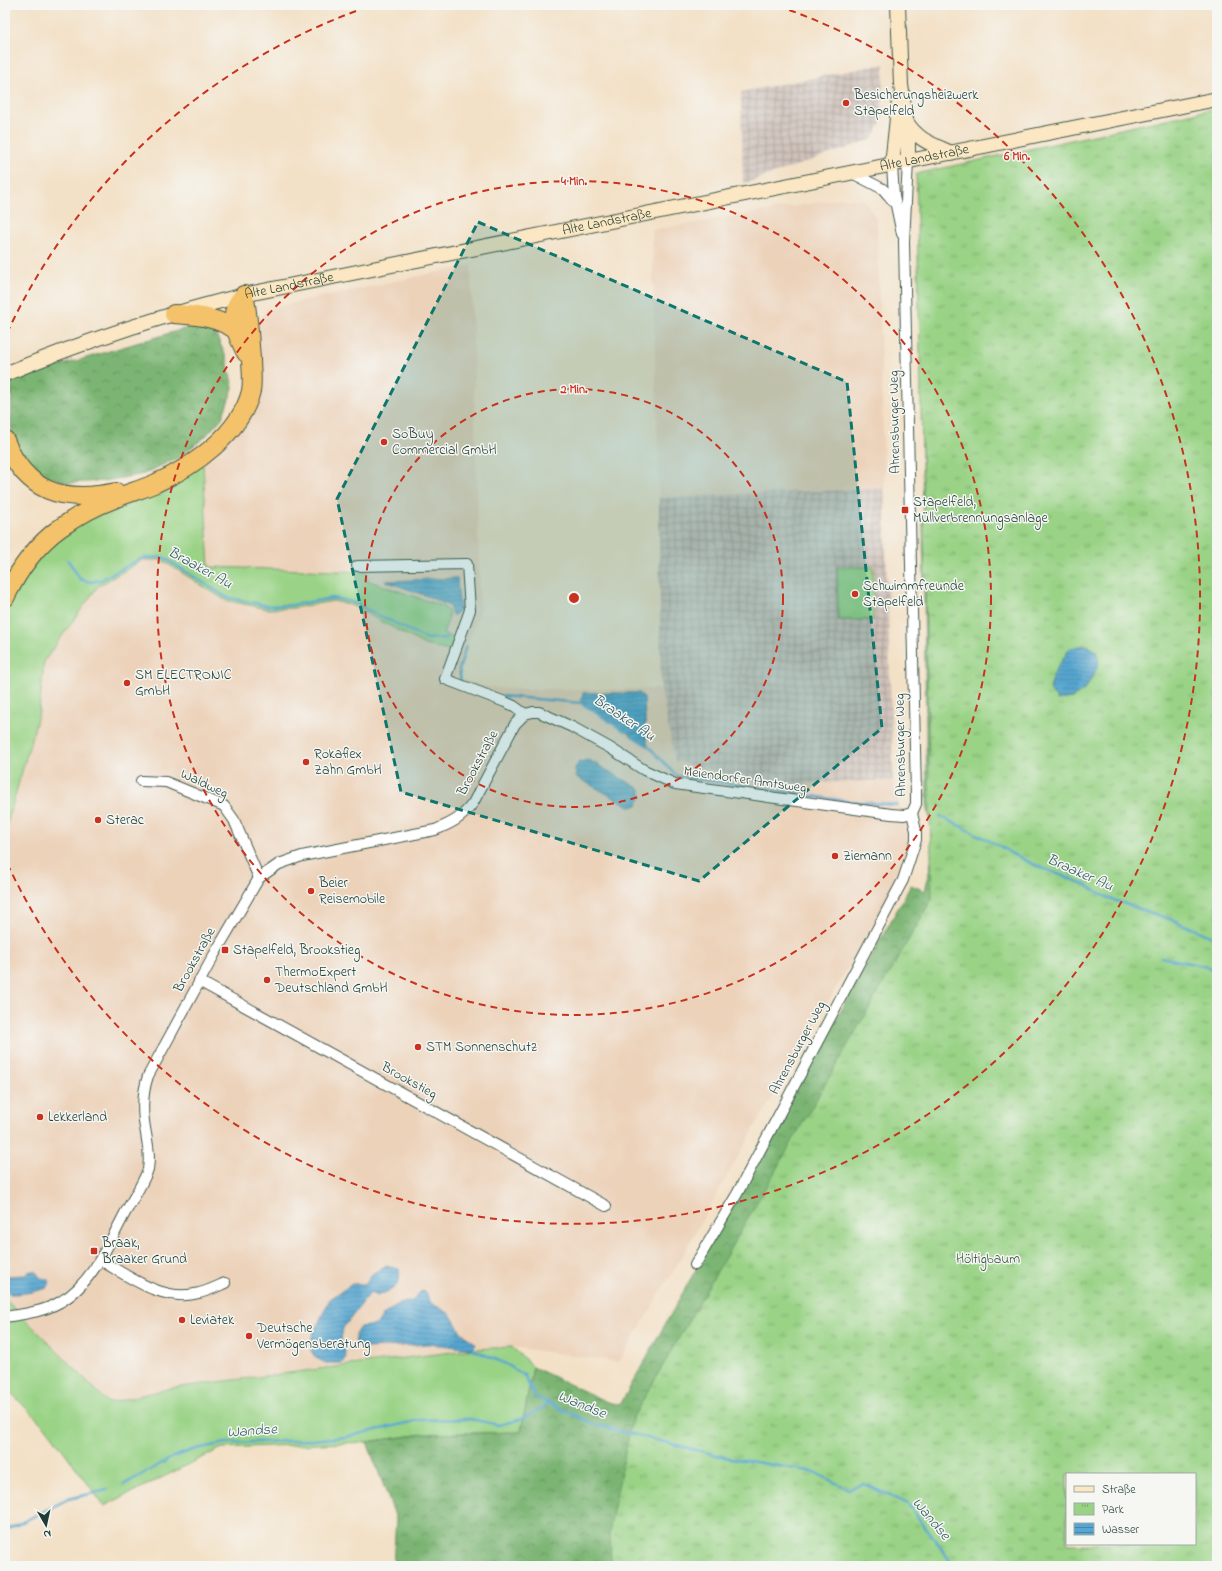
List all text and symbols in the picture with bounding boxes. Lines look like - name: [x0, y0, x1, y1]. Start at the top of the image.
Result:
- place label: Besicherungsheizwerk Stapelfeld: [853, 85, 979, 122]
- marker: Besicherungsheizwerk Stapelfeld: [841, 98, 851, 108]
- street label: Alte Landstraße: [878, 139, 971, 177]
- text: 6 Min.: [1003, 148, 1031, 166]
- text: 4 Min.: [560, 173, 587, 191]
- street label: Alte Landstraße: [560, 202, 654, 241]
- street label: Alte Landstraße: [242, 266, 336, 305]
- street label: Ahrensburger Weg: [884, 370, 907, 474]
- text: 2 Min.: [560, 381, 588, 399]
- place label: SoBuy Commercial GmbH: [392, 424, 497, 461]
- marker: SoBuy Commercial GmbH: [379, 437, 389, 447]
- place label: Stapelfeld, Müllverbrennungsanlage: [913, 492, 1048, 530]
- marker: Stapelfeld, Müllverbrennungsanlage: [900, 505, 910, 515]
- water label: Braaker Au: [164, 541, 237, 595]
- place label: Schwimmfreunde Stapelfeld: [863, 576, 965, 613]
- marker: Schwimmfreunde Stapelfeld: [850, 589, 860, 599]
- centre of rings: [567, 591, 581, 605]
- place label: SM ELECTRONIC GmbH: [135, 665, 232, 702]
- marker: SM ELECTRONIC GmbH: [122, 678, 132, 688]
- water label: Braaker Au: [589, 689, 660, 747]
- street label: Ahrensburger Weg: [890, 693, 913, 797]
- street label: Brookstraße: [452, 726, 504, 800]
- place label: Rokaflex Zahn GmbH: [314, 744, 382, 781]
- marker: Rokaflex Zahn GmbH: [301, 757, 311, 767]
- street label: Meiendorfer Amtsweg: [682, 761, 808, 800]
- street label: Waldweg: [176, 764, 231, 805]
- place label: Sterac: [106, 810, 145, 831]
- marker: Sterac: [93, 815, 103, 825]
- place label: Ziemann: [843, 846, 892, 867]
- water label: Braaker Au: [1043, 849, 1117, 898]
- marker: Ziemann: [830, 851, 840, 861]
- place label: Beier Reisemobile: [318, 873, 386, 910]
- marker: Beier Reisemobile: [306, 886, 316, 896]
- street label: Brookstraße: [168, 923, 222, 997]
- place label: Stapelfeld, Brookstieg: [233, 940, 360, 962]
- marker: Stapelfeld, Brookstieg: [220, 945, 230, 955]
- place label: ThermoExpert Deutschland GmbH: [274, 962, 388, 999]
- marker: ThermoExpert Deutschland GmbH: [262, 975, 272, 985]
- street label: Ahrensburger Weg: [764, 997, 832, 1099]
- place label: STM Sonnenschutz: [426, 1037, 537, 1058]
- marker: STM Sonnenschutz: [413, 1042, 423, 1052]
- street label: Brookstieg: [376, 1057, 441, 1106]
- place label: Lekkerland: [48, 1107, 107, 1128]
- marker: Lekkerland: [35, 1112, 45, 1122]
- place label: Braak, Braaker Grund: [101, 1233, 187, 1270]
- marker: Braak, Braaker Grund: [89, 1246, 99, 1256]
- park label: Höltigbaum: [956, 1249, 1020, 1271]
- place label: Leviatek: [190, 1310, 235, 1331]
- marker: Leviatek: [177, 1315, 187, 1325]
- place label: Deutsche Vermögensberatung: [256, 1318, 370, 1356]
- marker: Deutsche Vermögensberatung: [244, 1331, 254, 1341]
- water label: Wandse: [555, 1385, 610, 1425]
- water label: Wandse: [226, 1418, 279, 1444]
- legend: [1066, 1473, 1196, 1545]
- text: Straße: [1102, 1481, 1136, 1499]
- water label: Wandse: [907, 1493, 956, 1546]
- text: Park: [1102, 1501, 1124, 1519]
- north arrow: [26, 1505, 66, 1545]
- text: Wasser: [1102, 1521, 1139, 1539]
- text: N: [42, 1525, 52, 1542]

